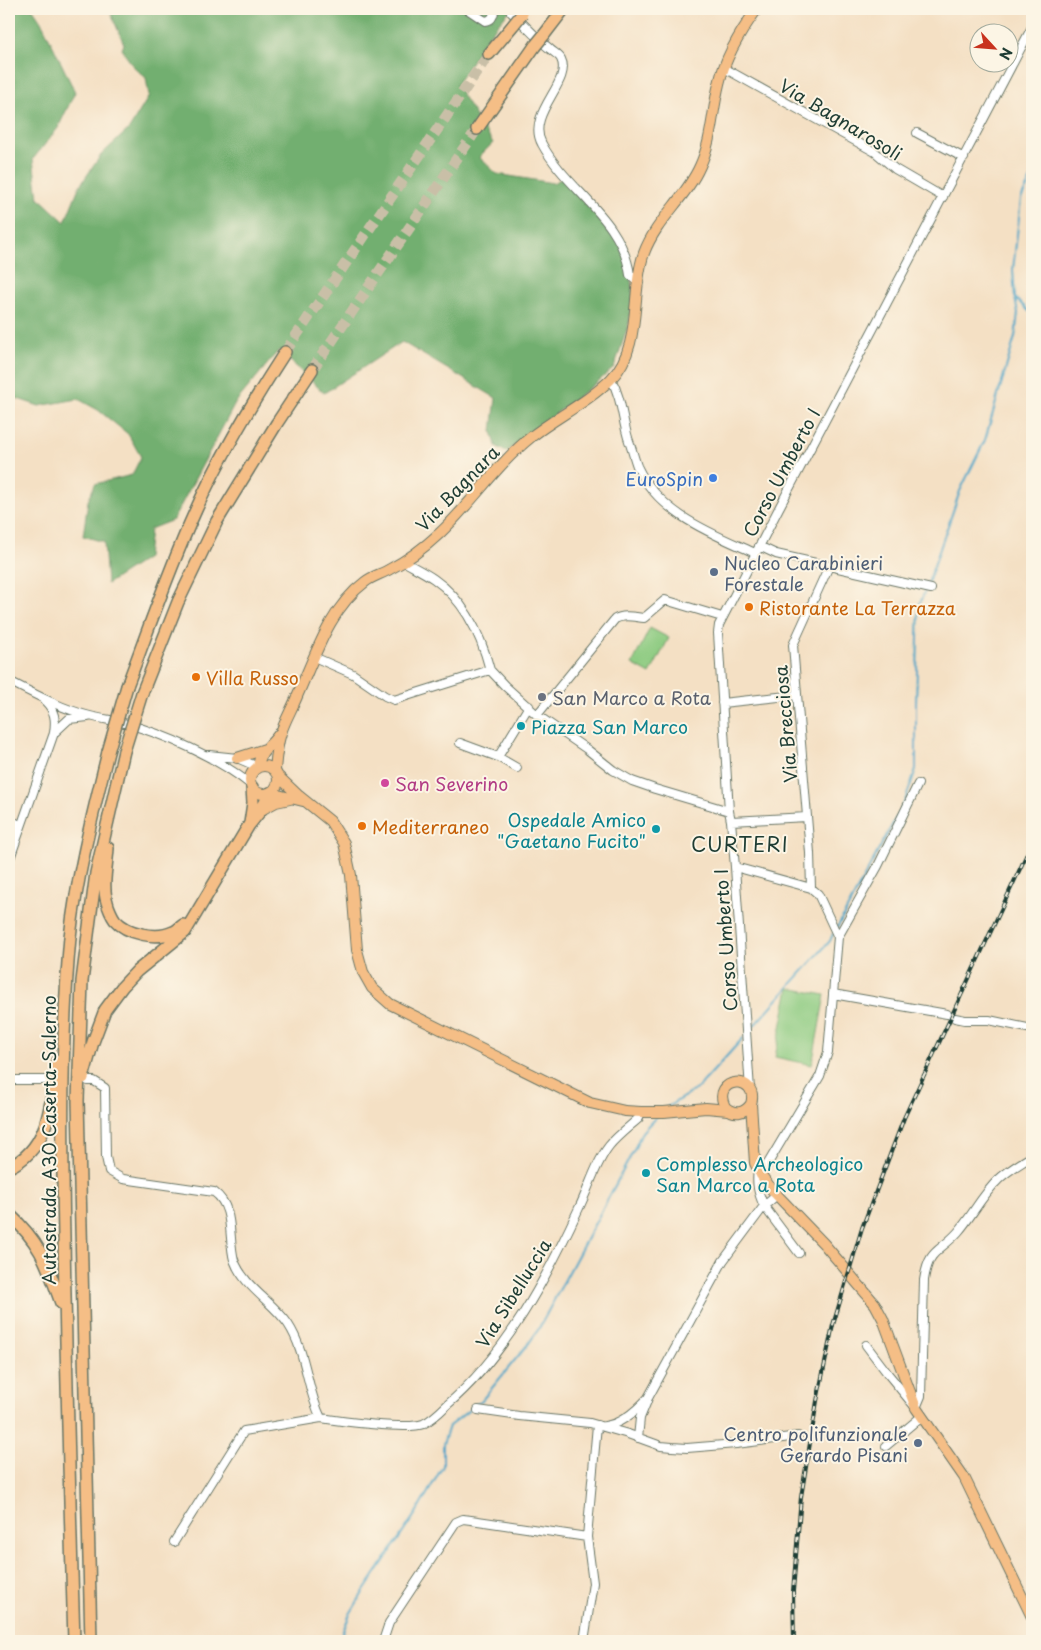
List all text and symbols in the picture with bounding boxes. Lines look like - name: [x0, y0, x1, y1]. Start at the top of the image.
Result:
- north arrow: [968, 22, 1018, 72]
- text: N: [994, 44, 1018, 64]
- street label: Via Bagnarosoli: [774, 72, 908, 166]
- street label: Corso Umberto I: [736, 403, 826, 541]
- street label: Via Bagnara: [409, 438, 506, 537]
- place label: EuroSpin: [626, 465, 703, 492]
- marker: EuroSpin: [707, 472, 719, 484]
- place label: Nucleo Carabinieri Forestale: [724, 549, 883, 597]
- marker: Nucleo Carabinieri Forestale: [708, 566, 720, 578]
- place label: Ristorante La Terrazza: [759, 594, 956, 621]
- marker: Ristorante La Terrazza: [743, 601, 755, 613]
- street label: Via Brecciosa: [766, 663, 804, 784]
- place label: Villa Russo: [206, 664, 299, 691]
- marker: Villa Russo: [190, 671, 202, 683]
- place label: San Marco a Rota: [552, 684, 712, 711]
- marker: San Marco a Rota: [536, 691, 548, 703]
- place label: Piazza San Marco: [531, 713, 688, 740]
- marker: Piazza San Marco: [515, 720, 527, 732]
- place label: San Severino: [395, 770, 508, 797]
- marker: San Severino: [379, 777, 391, 789]
- place label: Ospedale Amico "Gaetano Fucito": [497, 806, 646, 854]
- place label: Mediterraneo: [372, 813, 489, 840]
- marker: Mediterraneo: [356, 820, 368, 832]
- marker: Ospedale Amico "Gaetano Fucito": [650, 823, 662, 835]
- district label: CURTERI: [691, 829, 789, 859]
- street label: Corso Umberto I: [707, 868, 743, 1012]
- street label: Autostrada A30 Caserta-Salerno: [35, 995, 62, 1285]
- place label: Complesso Archeologico San Marco a Rota: [656, 1150, 863, 1198]
- marker: Complesso Archeologico San Marco a Rota: [640, 1167, 652, 1179]
- street label: Via Sibelluccia: [469, 1233, 557, 1353]
- place label: Centro polifunzionale Gerardo Pisani: [723, 1420, 908, 1468]
- marker: Centro polifunzionale Gerardo Pisani: [912, 1437, 924, 1449]

